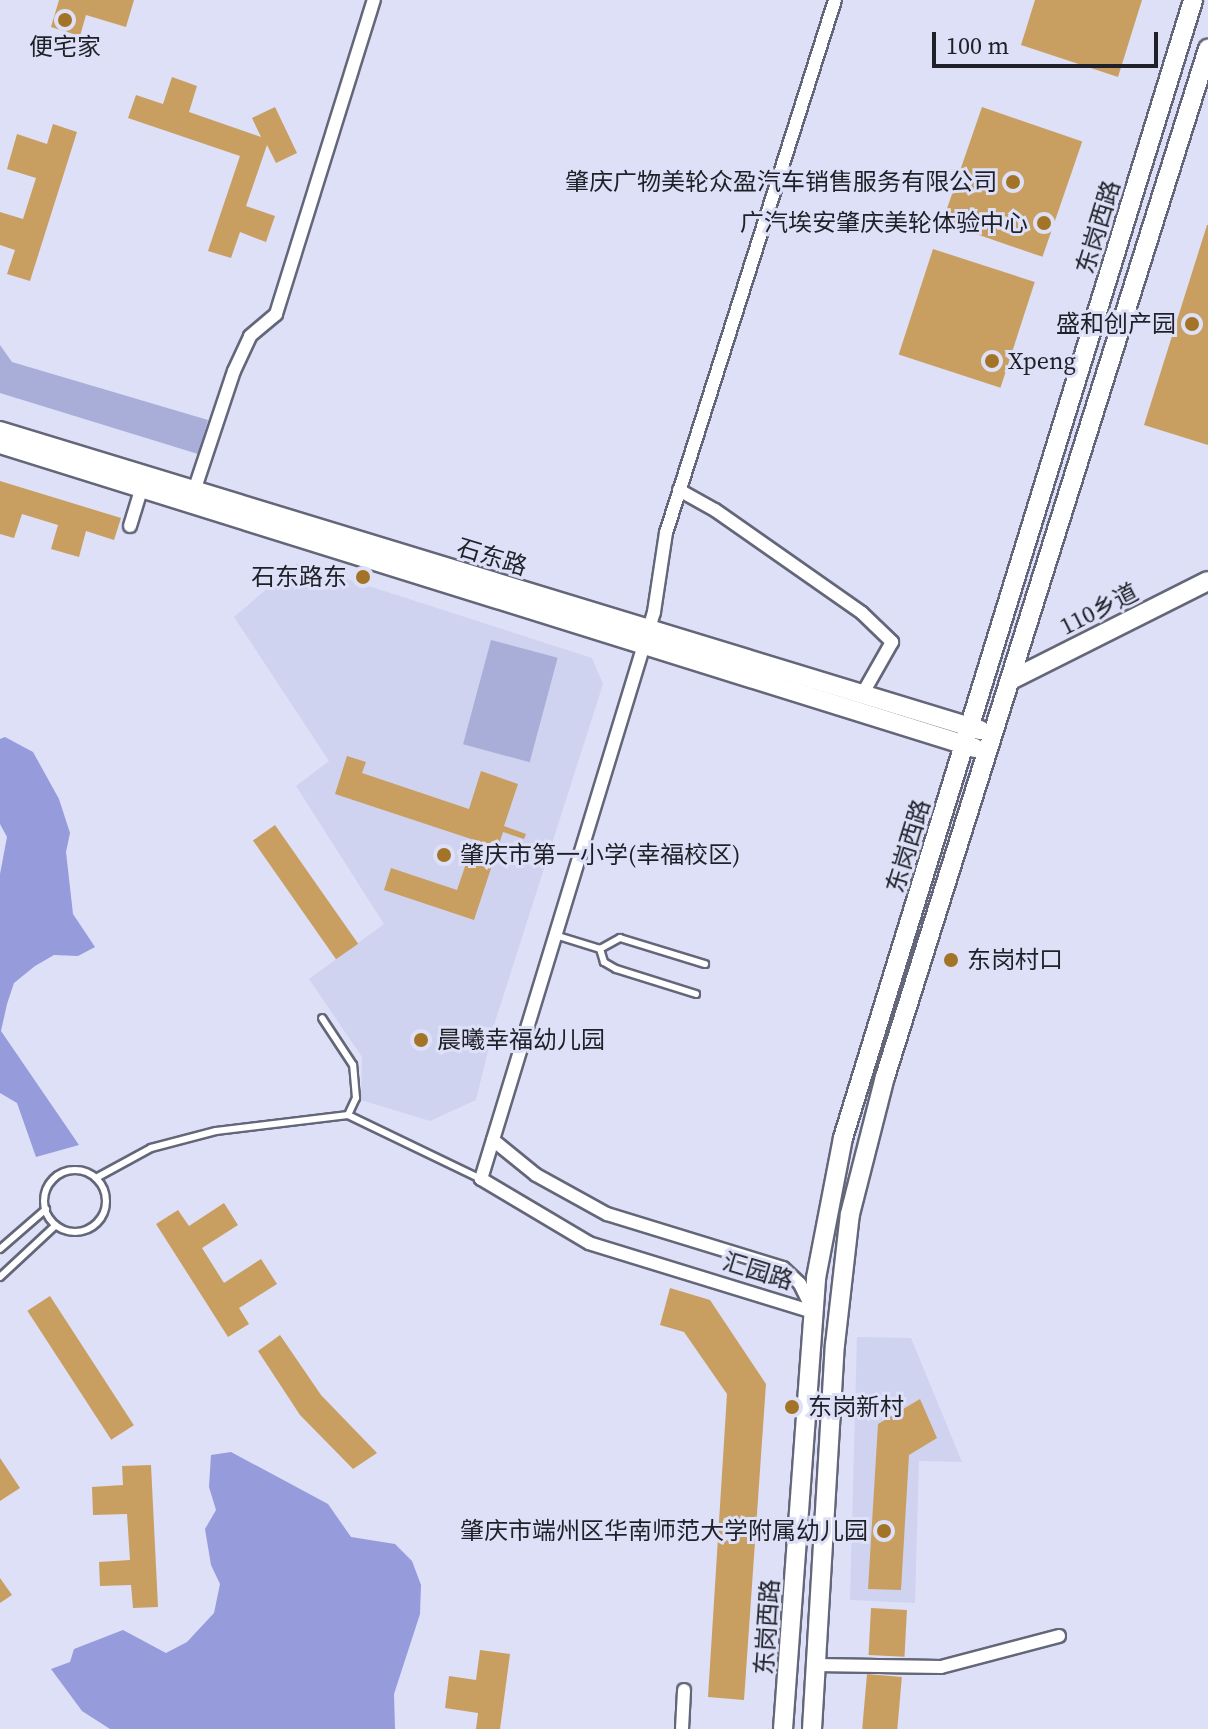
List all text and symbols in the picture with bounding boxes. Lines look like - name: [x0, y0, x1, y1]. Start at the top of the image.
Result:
- marker: 便宅家: [56, 11, 74, 29]
- scale bar: [936, 16, 1162, 66]
- text: 100 m: [946, 29, 1009, 62]
- place label: 便宅家: [29, 33, 101, 61]
- place label: 肇庆广物美轮众盈汽车销售服务有限公司: [565, 168, 997, 196]
- marker: 肇庆广物美轮众盈汽车销售服务有限公司: [1004, 173, 1022, 191]
- street label: 东岗西路: [1070, 177, 1126, 277]
- place label: 广汽埃安肇庆美轮体验中心: [740, 209, 1028, 237]
- marker: 广汽埃安肇庆美轮体验中心: [1035, 214, 1053, 232]
- place label: 盛和创产园: [1056, 310, 1176, 338]
- marker: 盛和创产园: [1183, 315, 1201, 333]
- place label: Xpeng: [1008, 347, 1076, 375]
- marker: Xpeng: [983, 352, 1001, 370]
- street label: 石东路: [453, 533, 531, 581]
- place label: 石东路东: [251, 563, 347, 591]
- marker: 石东路东: [354, 568, 372, 586]
- street label: 110乡道: [1055, 577, 1143, 641]
- street label: 东岗西路: [880, 796, 936, 896]
- place label: 肇庆市第一小学(幸福校区): [460, 841, 740, 869]
- marker: 肇庆市第一小学(幸福校区): [435, 846, 453, 864]
- place label: 东岗村口: [967, 946, 1063, 974]
- marker: 东岗村口: [942, 951, 960, 969]
- place label: 晨曦幸福幼儿园: [437, 1026, 605, 1054]
- marker: 晨曦幸福幼儿园: [412, 1031, 430, 1049]
- street label: 汇园路: [719, 1247, 797, 1295]
- place label: 东岗新村: [808, 1393, 904, 1421]
- marker: 东岗新村: [783, 1398, 801, 1416]
- place label: 肇庆市端州区华南师范大学附属幼儿园: [460, 1517, 868, 1545]
- marker: 肇庆市端州区华南师范大学附属幼儿园: [875, 1522, 893, 1540]
- street label: 东岗西路: [749, 1578, 785, 1676]

